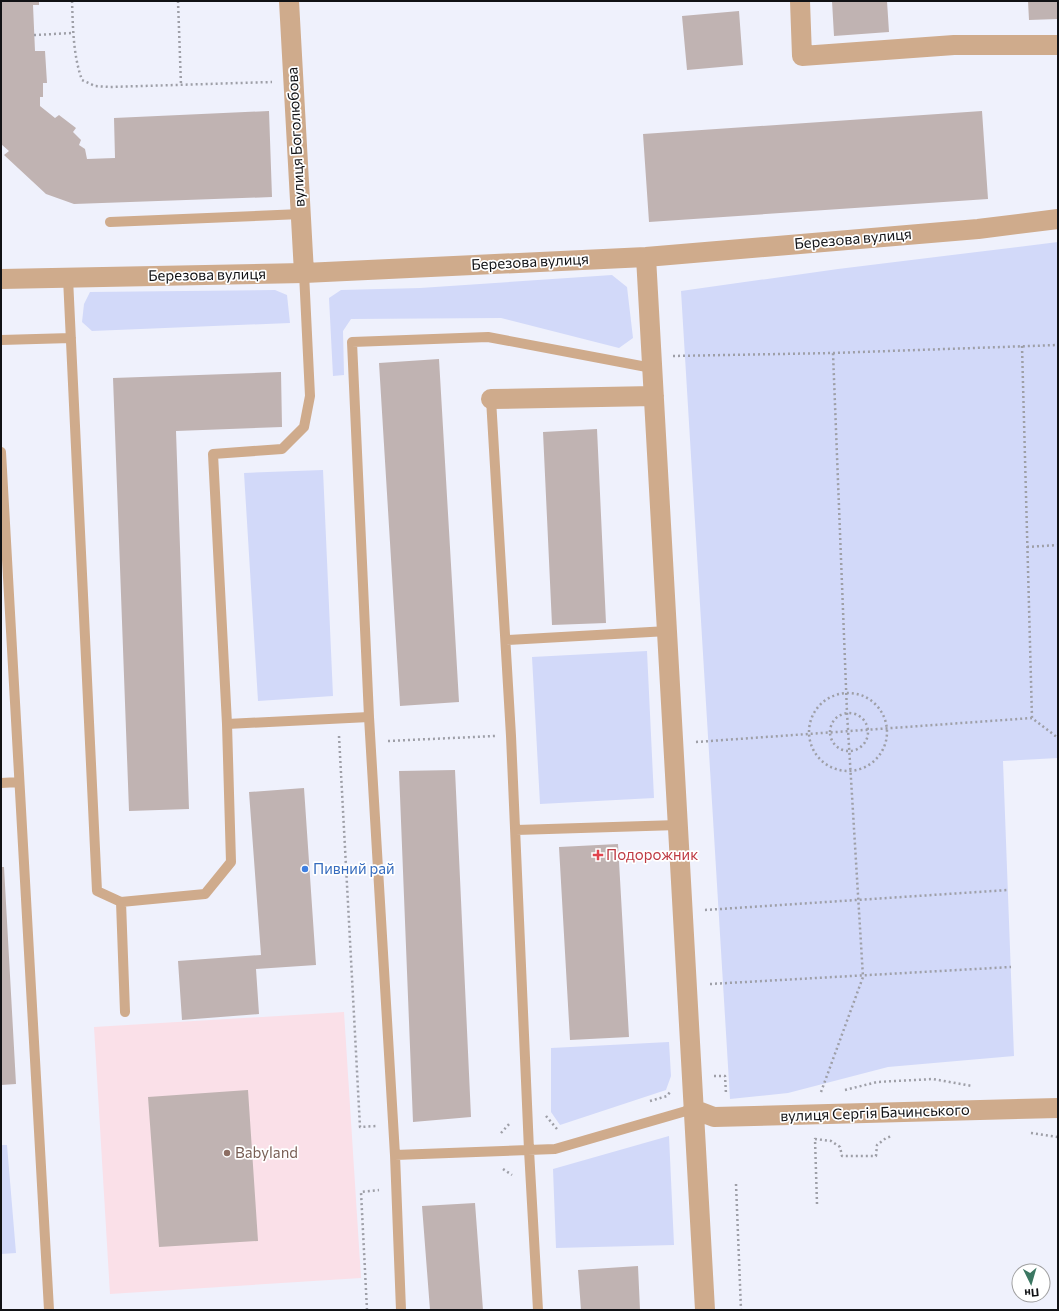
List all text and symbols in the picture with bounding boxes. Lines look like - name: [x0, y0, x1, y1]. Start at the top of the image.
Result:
- street label: вулиця Боголюбова: [282, 66, 308, 208]
- street label: Березова вулиця: [793, 224, 912, 252]
- street label: Березова вулиця: [471, 249, 589, 273]
- street label: Березова вулиця: [148, 264, 266, 284]
- place label: Подорожник: [606, 845, 698, 863]
- marker: Подорожник: [593, 850, 603, 860]
- place label: Пивний рай: [313, 859, 395, 877]
- marker: Пивний рай: [300, 864, 310, 874]
- street label: вулиця Сергія Бачинського: [780, 1100, 970, 1124]
- place label: Babyland: [235, 1143, 298, 1161]
- marker: Babyland: [222, 1148, 232, 1158]
- north arrow: [1011, 1263, 1051, 1303]
- text: Пн: [1024, 1286, 1040, 1301]

